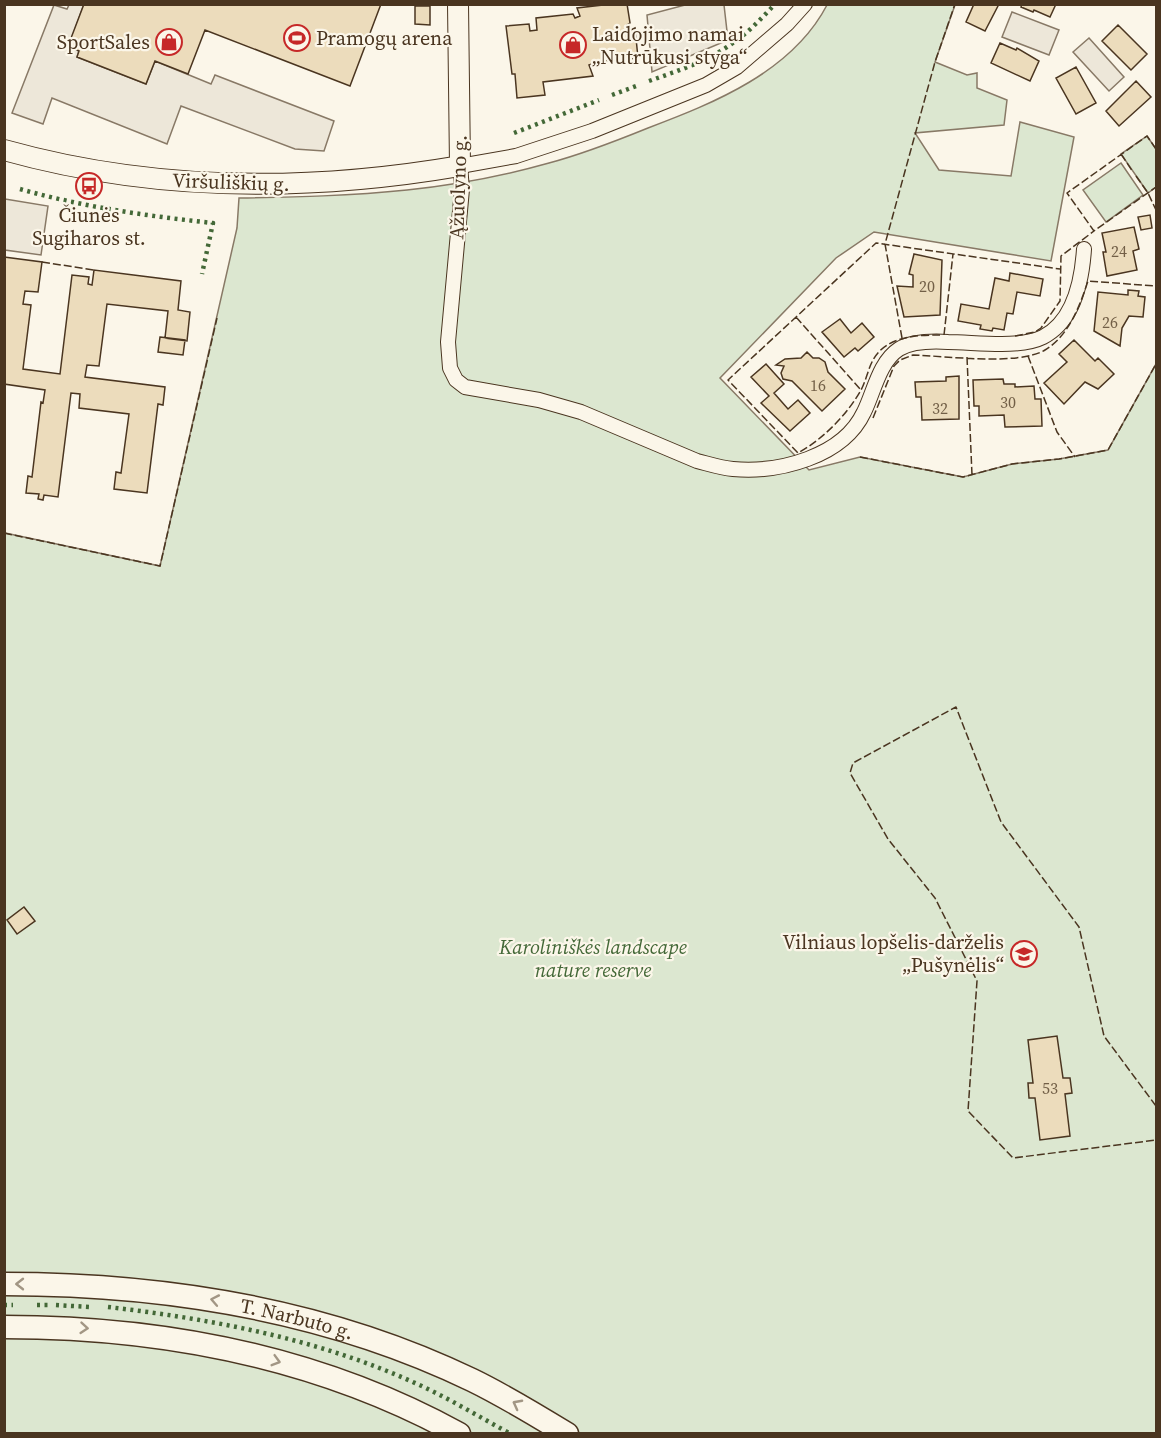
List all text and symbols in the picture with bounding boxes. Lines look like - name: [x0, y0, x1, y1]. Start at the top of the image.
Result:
- place label: Laidojimo namai „Nutrūkusi styga“: [592, 20, 747, 71]
- sports icon: Pramogų arena: [282, 23, 312, 53]
- place label: Pramogų arena: [316, 24, 453, 52]
- shop icon: SportSales: [154, 27, 184, 57]
- place label: SportSales: [57, 28, 150, 56]
- shop icon: Laidojimo namai „Nutrūkusi styga“: [558, 30, 588, 60]
- street label: Ąžuolyno g.: [442, 134, 474, 240]
- street label: Viršuliškių g.: [172, 166, 290, 198]
- bus stop icon: Čiunės Sugiharos st.: [74, 171, 104, 201]
- place label: Čiunės Sugiharos st.: [32, 201, 146, 252]
- house number: 24: [1111, 240, 1127, 262]
- house number: 20: [919, 275, 935, 297]
- house number: 26: [1102, 311, 1118, 333]
- house number: 16: [810, 374, 826, 396]
- house number: 30: [1000, 391, 1016, 413]
- house number: 32: [932, 397, 948, 419]
- place label: Vilniaus lopšelis-darželis „Pušynėlis“: [782, 928, 1004, 979]
- park label: Karoliniškės landscape nature reserve: [498, 933, 687, 984]
- school or university icon: Vilniaus lopšelis-darželis „Pušynėlis“: [1009, 939, 1039, 969]
- house number: 53: [1042, 1077, 1058, 1099]
- one-way arrow: [16, 1278, 25, 1290]
- street label: T. Narbuto g.: [238, 1291, 357, 1346]
- one-way arrow: [210, 1294, 220, 1307]
- one-way arrow: [79, 1322, 88, 1335]
- one-way arrow: [270, 1354, 281, 1366]
- one-way arrow: [512, 1400, 523, 1411]

